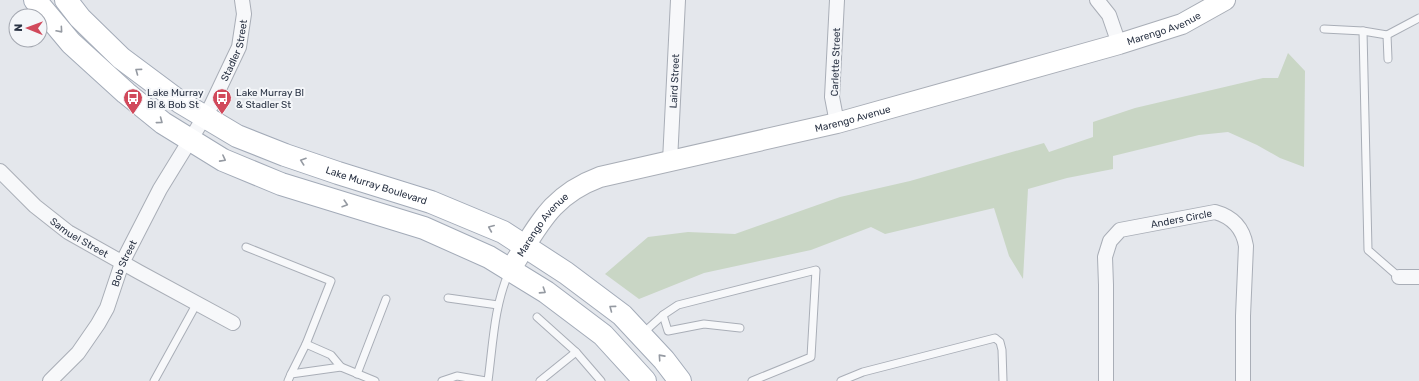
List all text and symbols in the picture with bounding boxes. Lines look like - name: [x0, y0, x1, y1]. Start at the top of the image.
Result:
- north arrow: [8, 8, 48, 48]
- street label: Marengo Avenue: [1126, 10, 1203, 48]
- street label: Stadler Street: [219, 19, 250, 83]
- text: N: [12, 24, 25, 32]
- one-way arrow: [55, 25, 62, 33]
- street label: Carlette Street: [829, 27, 843, 97]
- street label: Laird Street: [668, 53, 682, 109]
- one-way arrow: [135, 68, 142, 76]
- bus stop icon: Lake Murray Bl & Bob St: [122, 87, 144, 115]
- place label: Lake Murray Bl & Bob St: [147, 87, 204, 111]
- bus stop icon: Lake Murray Bl & Stadler St: [211, 87, 233, 115]
- place label: Lake Murray Bl & Stadler St: [236, 87, 304, 111]
- street label: Marengo Avenue: [814, 103, 892, 135]
- one-way arrow: [156, 116, 163, 123]
- one-way arrow: [219, 154, 226, 162]
- one-way arrow: [299, 158, 306, 166]
- street label: Lake Murray Boulevard: [324, 164, 428, 207]
- street label: Marengo Avenue: [515, 191, 571, 259]
- one-way arrow: [341, 199, 348, 208]
- street label: Anders Circle: [1150, 208, 1213, 231]
- street label: Samuel Street: [47, 215, 110, 261]
- one-way arrow: [488, 224, 495, 232]
- street label: Bob Street: [110, 238, 140, 288]
- one-way arrow: [538, 286, 545, 293]
- one-way arrow: [610, 306, 617, 313]
- one-way arrow: [659, 355, 666, 362]

